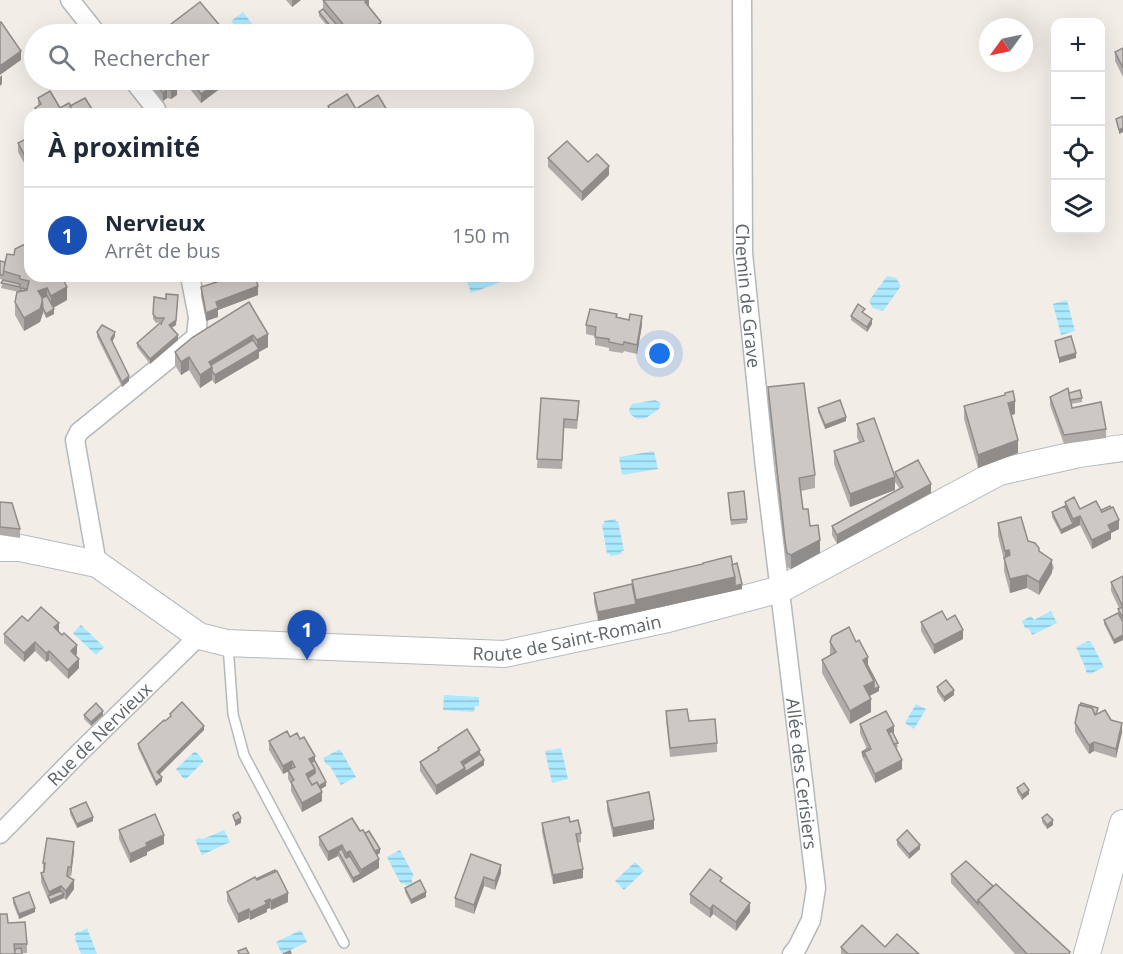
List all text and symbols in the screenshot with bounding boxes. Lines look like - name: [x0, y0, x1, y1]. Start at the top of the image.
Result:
- north arrow: [979, 18, 1033, 72]
- map controls: [1051, 18, 1105, 234]
- button: +: [1051, 18, 1105, 72]
- search box: [24, 24, 534, 90]
- icon: search: [45, 41, 78, 74]
- text: Rechercher: [93, 42, 210, 72]
- button: −: [1051, 72, 1105, 126]
- button: locate: [1051, 126, 1105, 180]
- text: À proximité: [48, 129, 200, 165]
- button: layers: [1051, 180, 1105, 234]
- text: Nervieux: [105, 207, 205, 237]
- text: 1: [62, 222, 73, 249]
- text: 150 m: [452, 222, 510, 249]
- street label: Chemin de Grave: [731, 224, 767, 369]
- text: Arrêt de bus: [105, 237, 220, 264]
- your location: [645, 339, 674, 368]
- street label: Route de Saint-Romain: [472, 609, 663, 666]
- pin: 1: [288, 610, 326, 660]
- street label: Rue de Nervieux: [42, 676, 157, 791]
- street label: Allée des Cerisiers: [781, 697, 823, 851]

